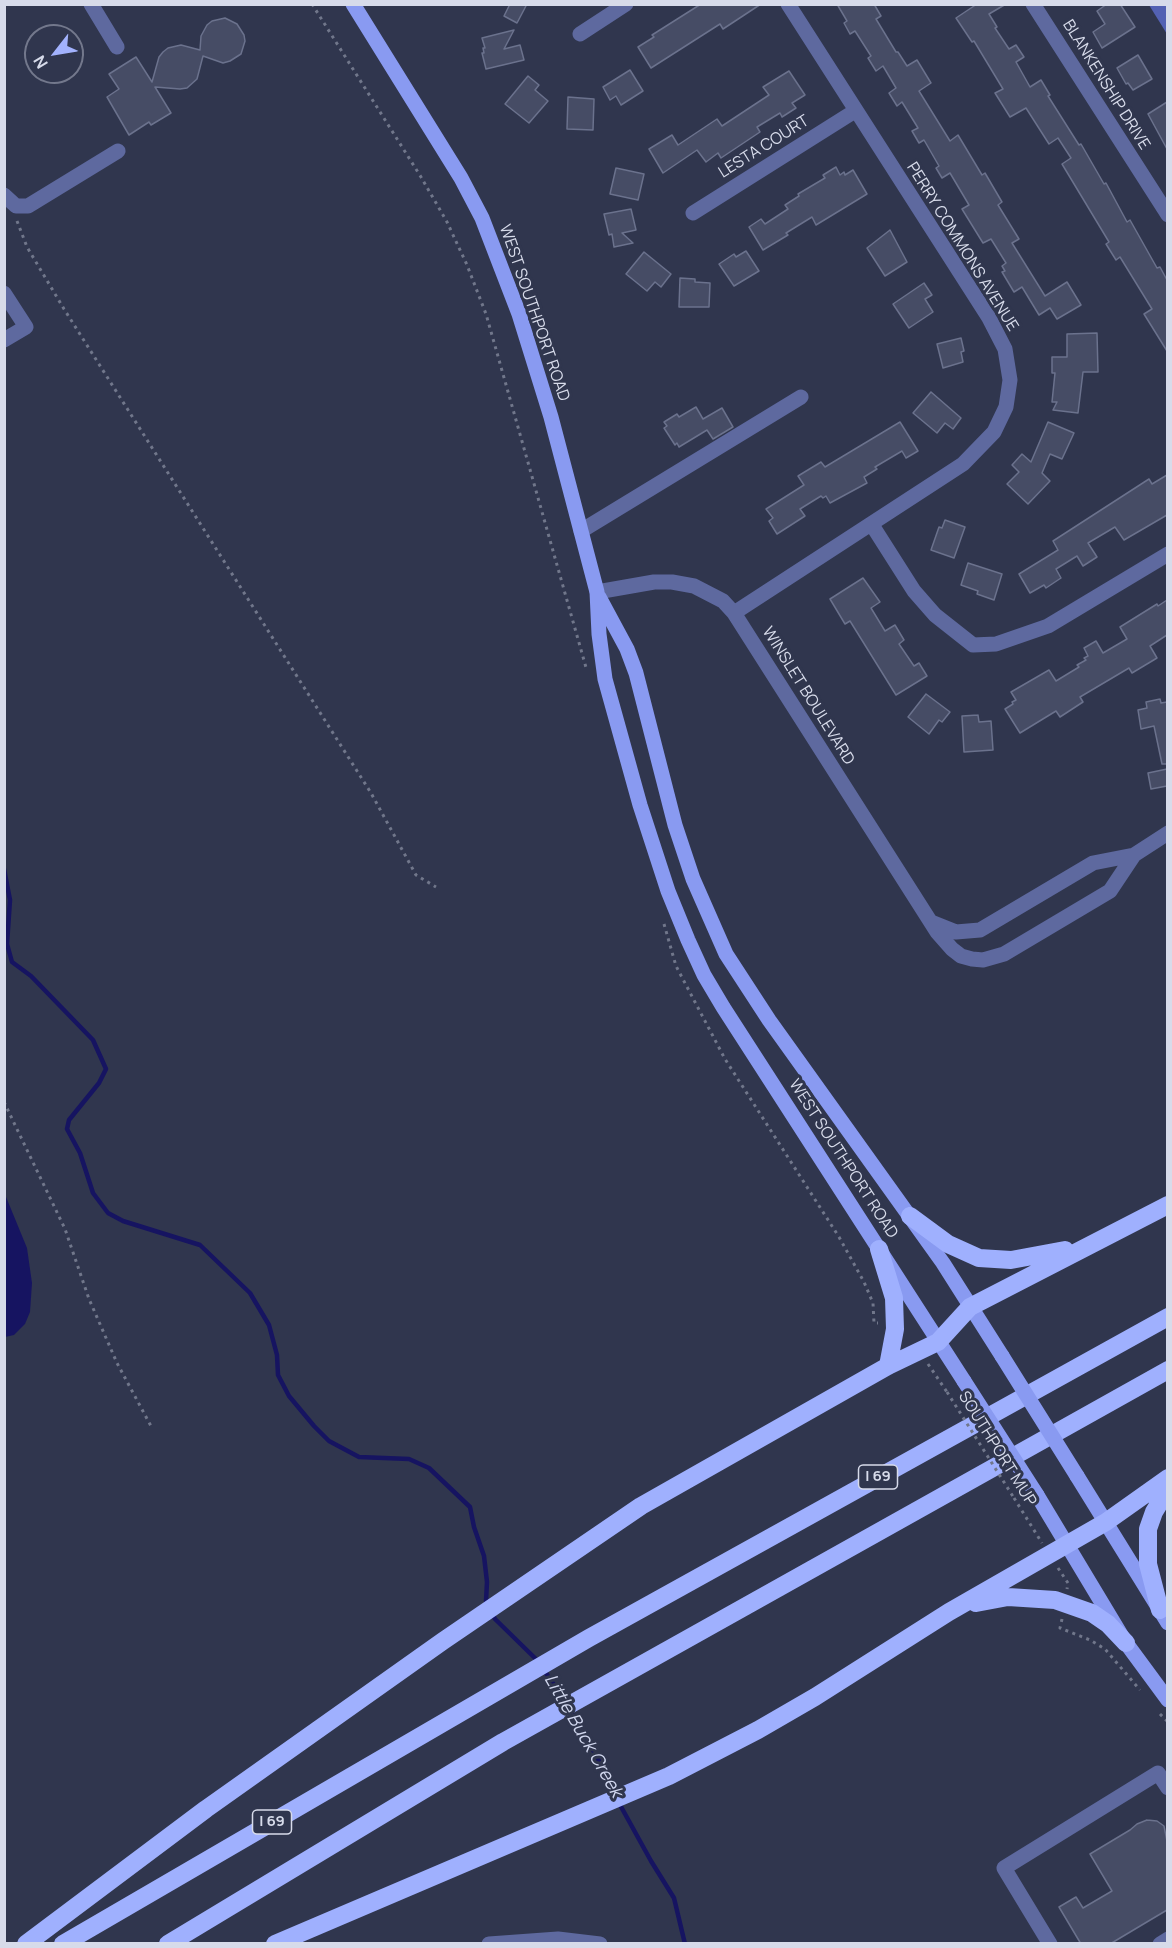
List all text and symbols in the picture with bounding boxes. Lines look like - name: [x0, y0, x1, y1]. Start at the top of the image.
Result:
- street label: BLANKENSHIP DRIVE: [1058, 17, 1154, 153]
- north arrow: [24, 24, 84, 84]
- text: N: [28, 52, 53, 73]
- street label: LESTA COURT: [715, 112, 813, 182]
- street label: PERRY COMMONS AVENUE: [902, 159, 1022, 335]
- street label: WEST SOUTHPORT ROAD: [495, 222, 573, 404]
- street label: WINSLET BOULEVARD: [758, 624, 858, 768]
- street label: WEST SOUTHPORT ROAD: [784, 1076, 902, 1242]
- street label: SOUTHPORT MUP: [954, 1388, 1040, 1510]
- road number: I 69: [858, 1465, 898, 1489]
- water label: Little Buck Creek: [539, 1671, 627, 1801]
- road number: I 69: [252, 1810, 292, 1834]

